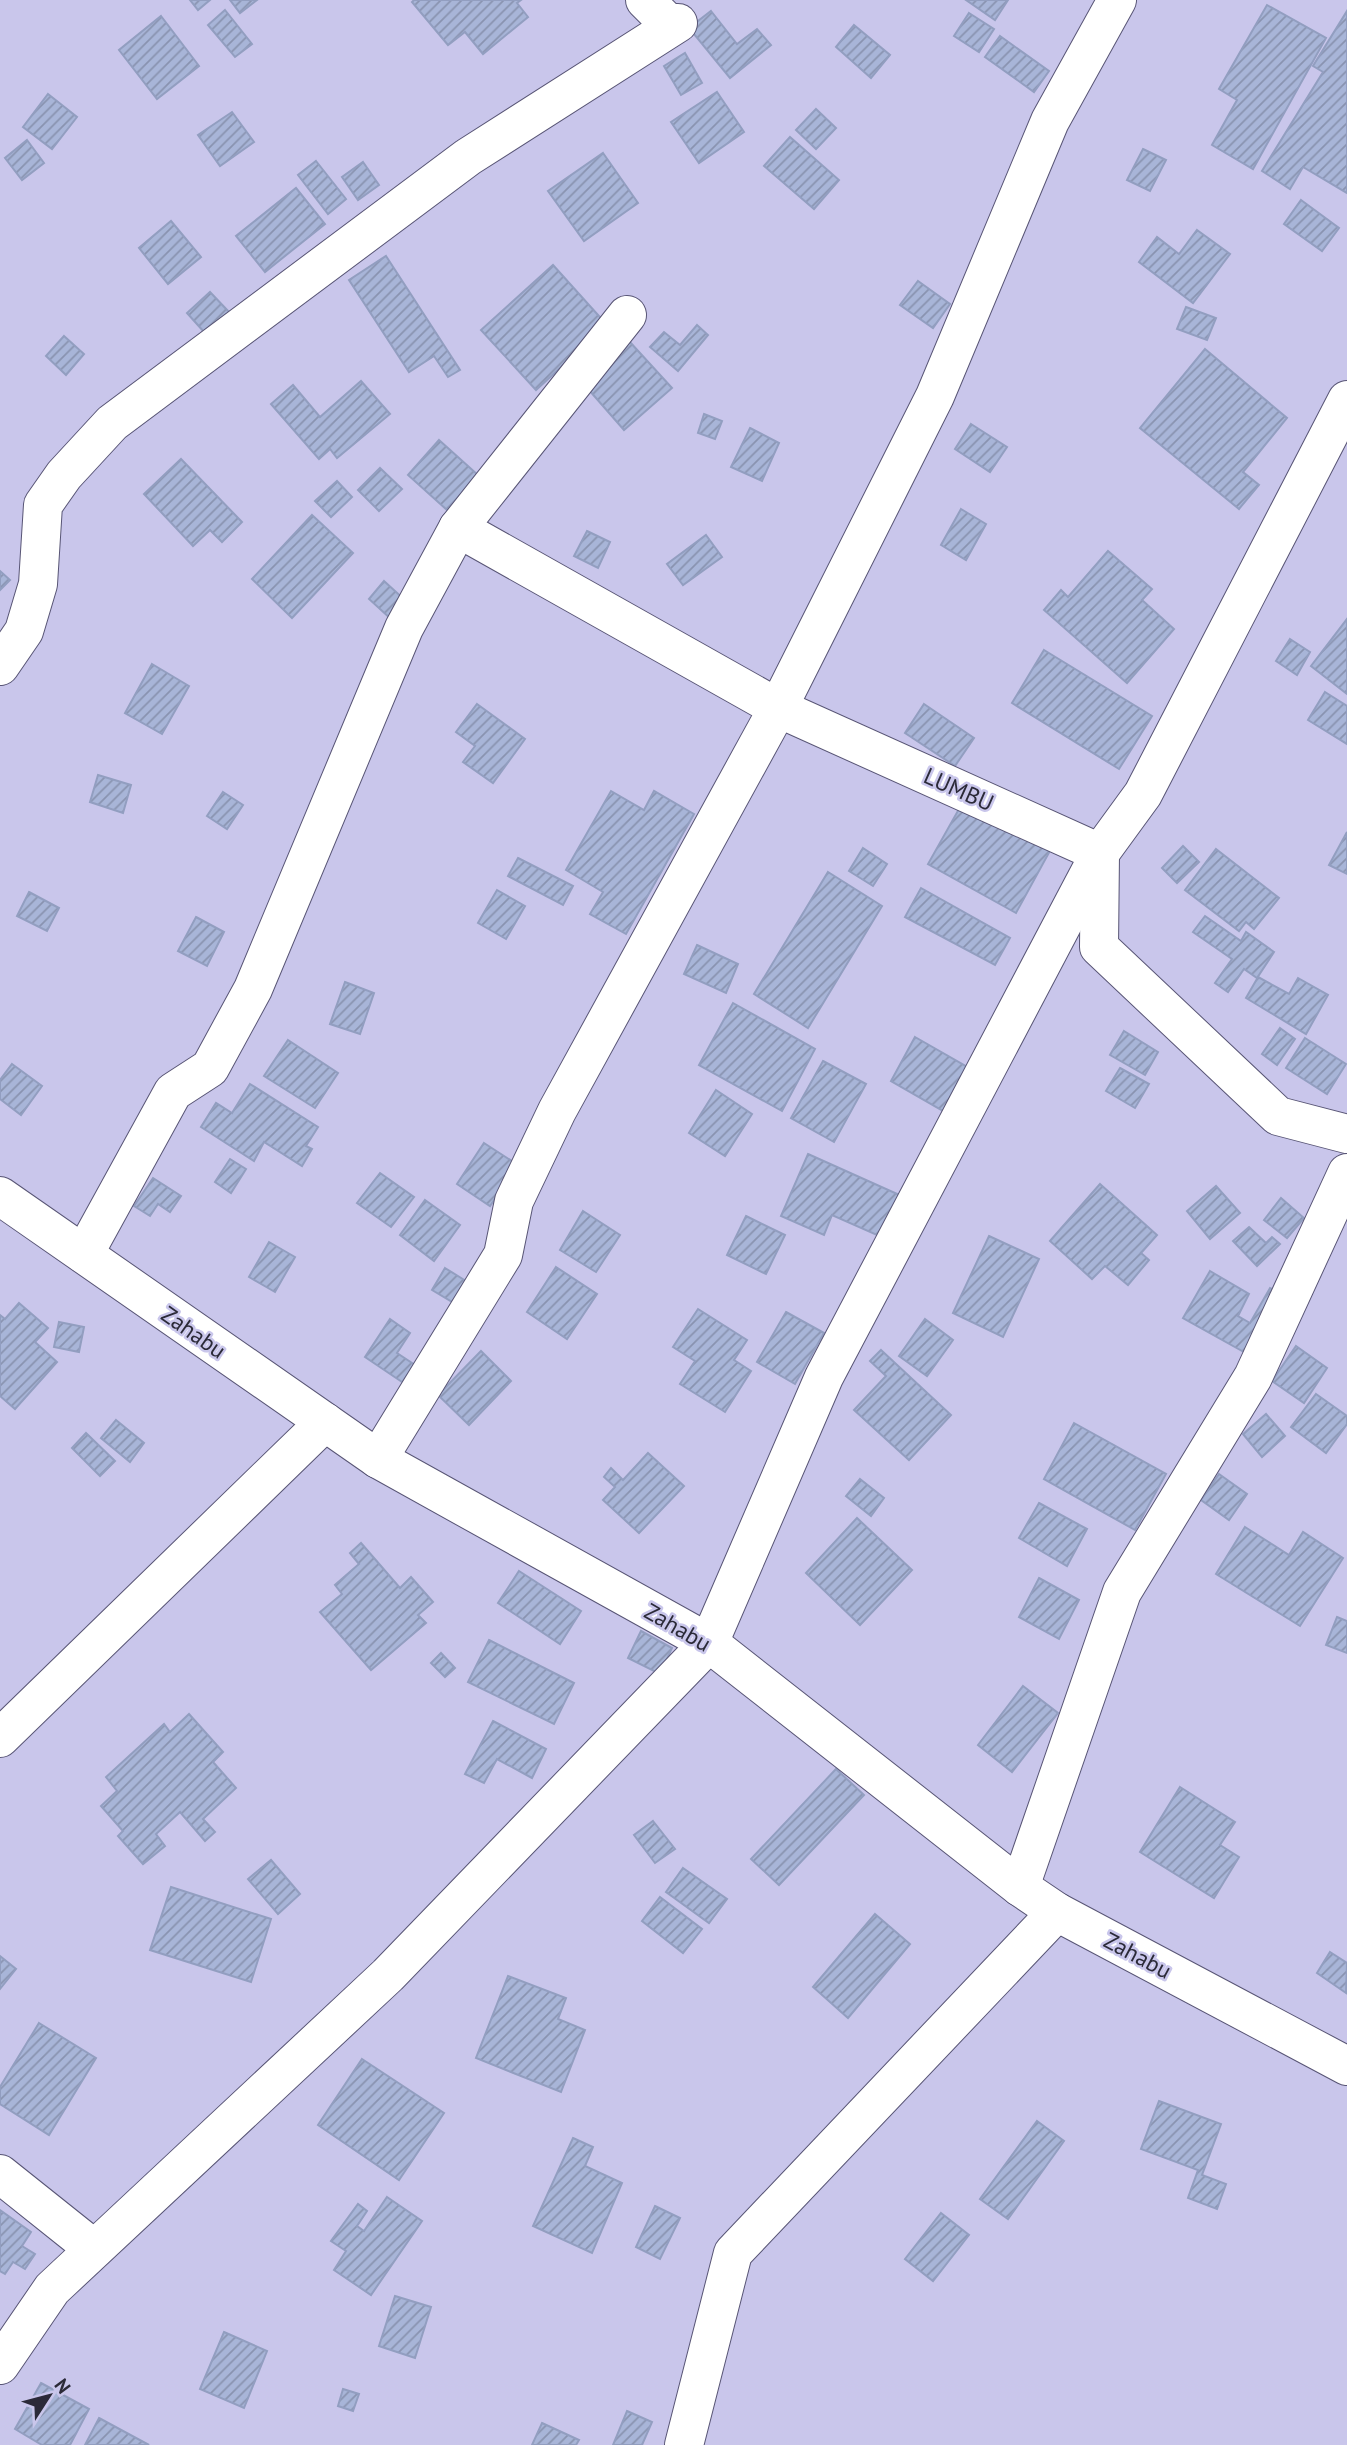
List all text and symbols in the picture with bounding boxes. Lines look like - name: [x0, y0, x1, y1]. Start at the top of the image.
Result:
- street label: LUMBU: [920, 761, 998, 817]
- street label: Zahabu: [156, 1299, 232, 1365]
- street label: Zahabu: [639, 1596, 717, 1658]
- street label: Zahabu: [1099, 1925, 1177, 1985]
- north arrow: [14, 2361, 84, 2431]
- text: N: [49, 2374, 76, 2398]

